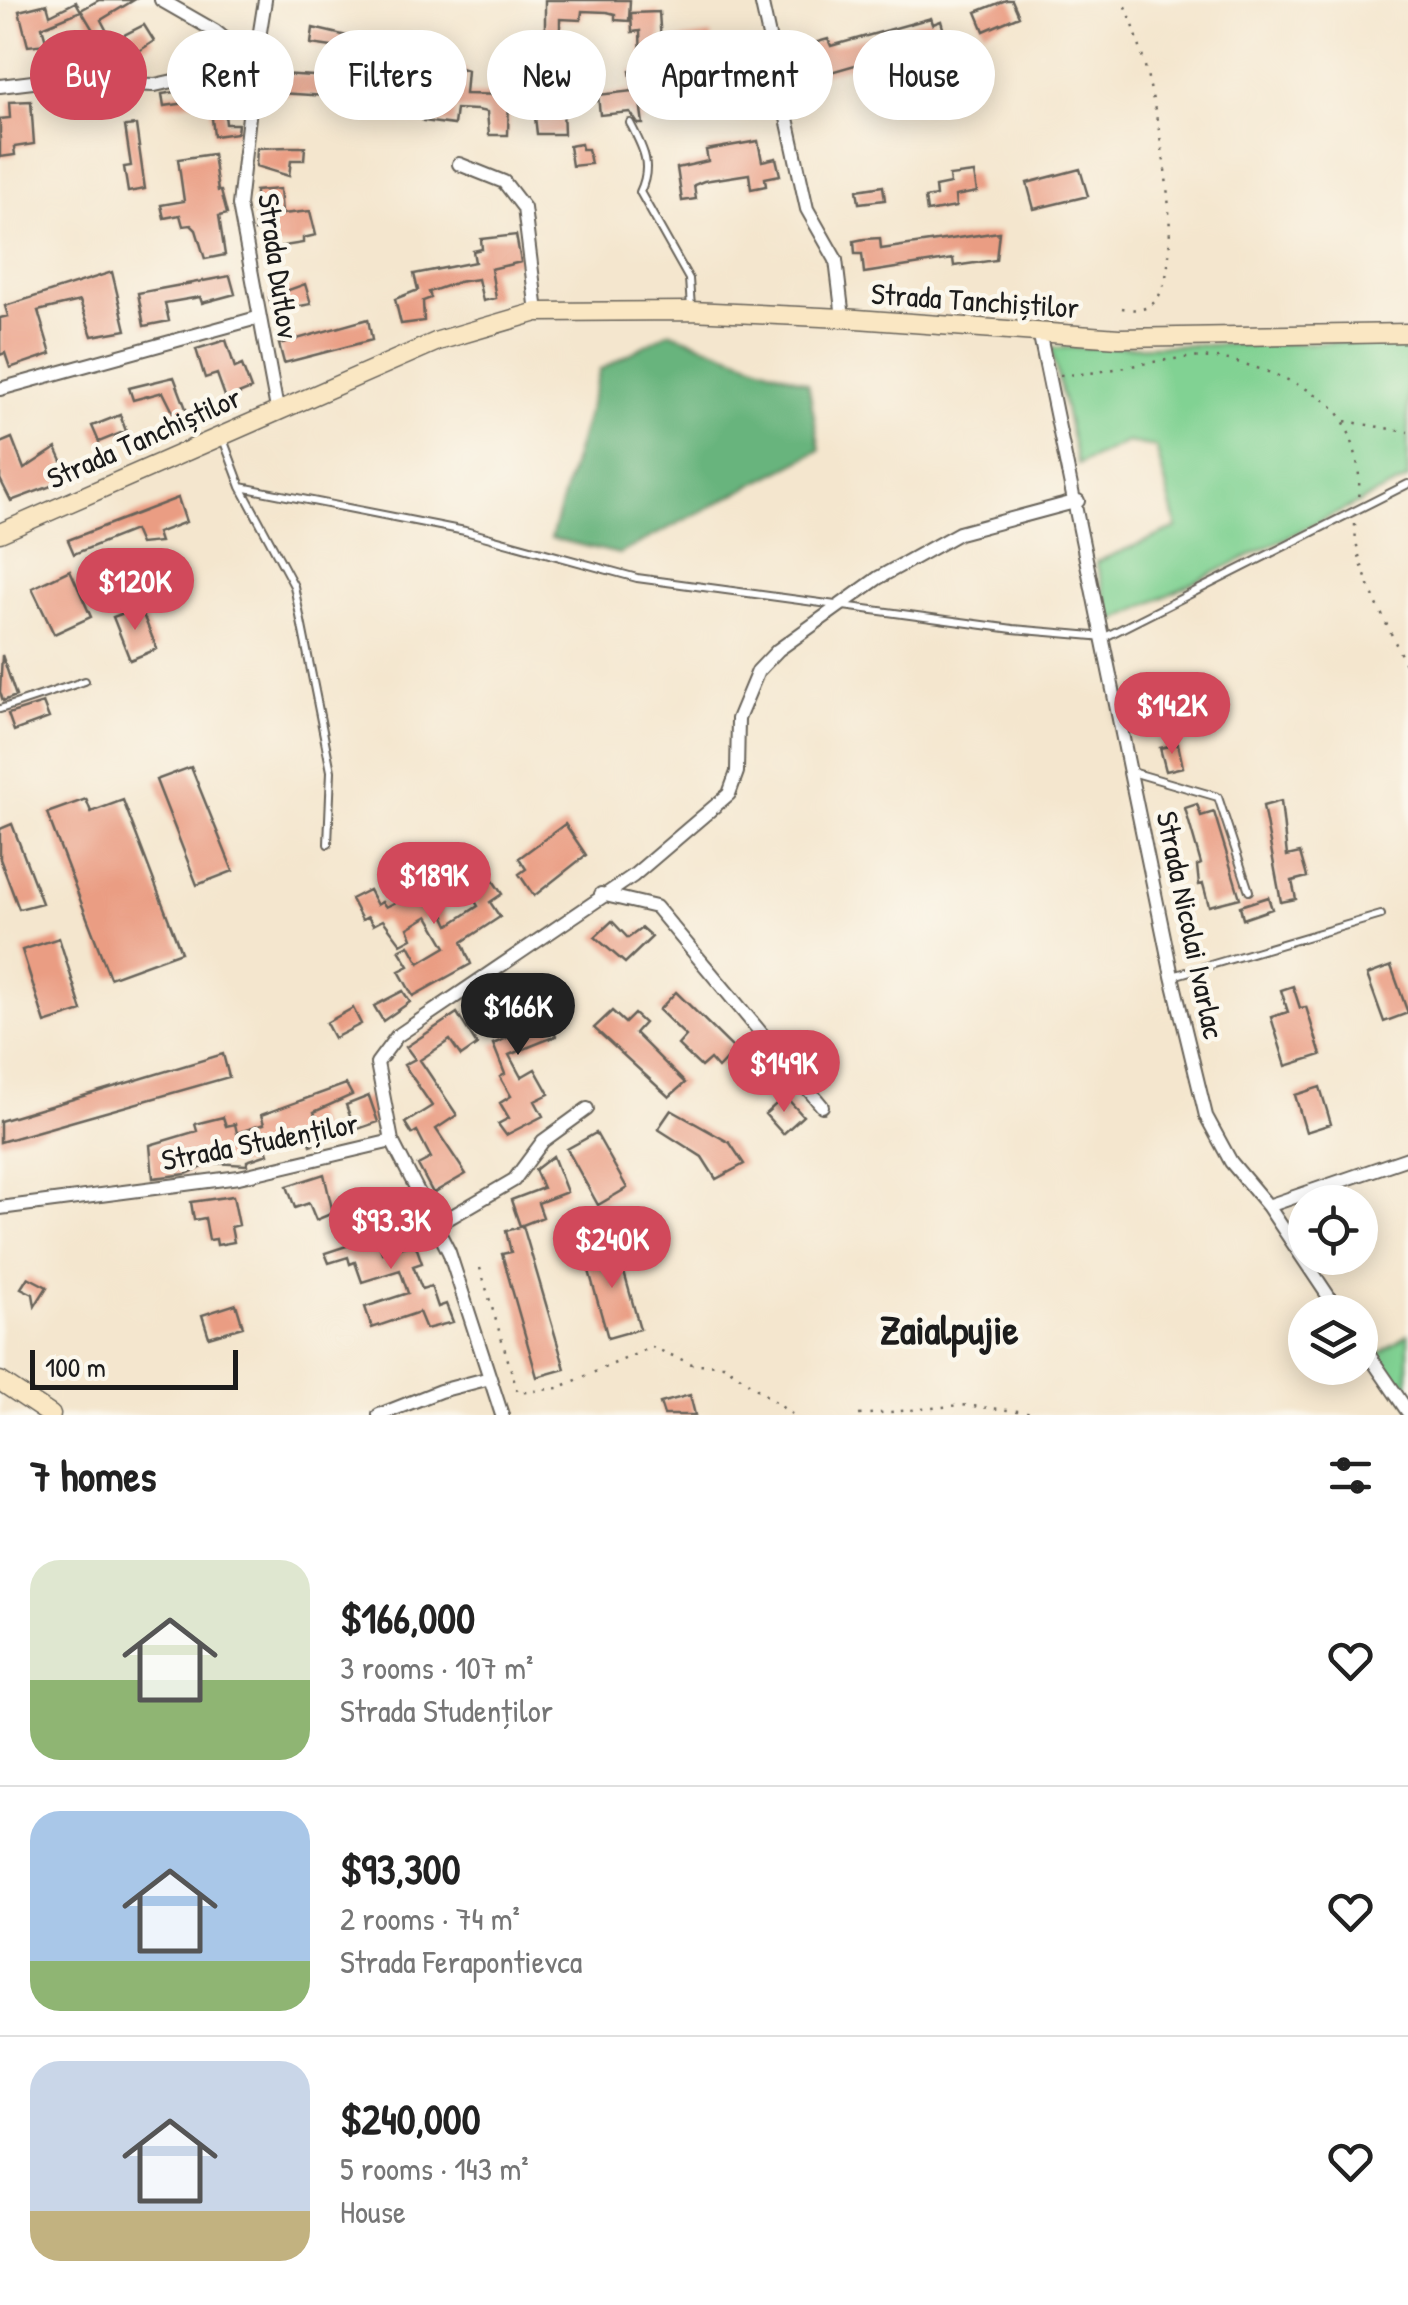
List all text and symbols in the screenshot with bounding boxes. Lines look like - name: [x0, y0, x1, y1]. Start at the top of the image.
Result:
- chip: Buy: [30, 30, 147, 120]
- chip: Rent: [167, 30, 294, 120]
- chip: Filters: [314, 30, 467, 120]
- chip: New: [487, 30, 606, 120]
- chip: Apartment: [626, 30, 833, 120]
- chip: House: [853, 30, 995, 120]
- street label: Strada Dutlov: [249, 191, 309, 341]
- street label: Strada Tanchiștilor: [870, 273, 1081, 327]
- street label: Strada Tanchiștilor: [40, 376, 247, 498]
- pin: $120K: [65, 548, 205, 633]
- text: $120K: [98, 559, 172, 602]
- pin: $142K: [1102, 672, 1242, 757]
- text: $142K: [1136, 683, 1208, 726]
- street label: Strada Nicolai Ivarlac: [1147, 808, 1235, 1042]
- pin: $189K: [364, 842, 504, 927]
- text: $189K: [399, 853, 469, 896]
- pin: $166K: [448, 973, 588, 1058]
- text: $166K: [483, 984, 553, 1027]
- pin: $149K: [714, 1030, 854, 1115]
- text: $149K: [750, 1041, 818, 1084]
- street label: Strada Studenților: [158, 1102, 362, 1180]
- map controls: [1288, 1185, 1378, 1385]
- button: locate: [1288, 1185, 1378, 1275]
- pin: $93.3K: [310, 1187, 472, 1272]
- text: $93.3K: [351, 1198, 431, 1241]
- pin: $240K: [542, 1206, 682, 1291]
- text: $240K: [575, 1217, 649, 1260]
- button: layers: [1288, 1295, 1378, 1385]
- district label: Zaialpujie: [880, 1302, 1018, 1358]
- scale bar: [30, 1345, 238, 1390]
- text: 100 m: [45, 1348, 106, 1386]
- text: 7 homes: [30, 1447, 156, 1504]
- icon: filters: [1323, 1448, 1378, 1503]
- text: $166,000: [340, 1589, 475, 1646]
- icon: home: [110, 1600, 230, 1720]
- icon: heart: [1323, 1633, 1378, 1688]
- text: 3 rooms · 107 m²: [340, 1646, 533, 1689]
- text: Strada Studenților: [340, 1689, 553, 1732]
- text: $93,300: [340, 1840, 460, 1897]
- icon: home: [110, 1851, 230, 1971]
- icon: heart: [1323, 1884, 1378, 1939]
- text: 2 rooms · 74 m²: [340, 1897, 520, 1940]
- text: Strada Ferapontievca: [340, 1940, 582, 1983]
- text: $240,000: [340, 2090, 480, 2147]
- icon: home: [110, 2101, 230, 2221]
- icon: heart: [1323, 2134, 1378, 2189]
- text: 5 rooms · 143 m²: [340, 2147, 529, 2190]
- text: House: [340, 2190, 406, 2233]

